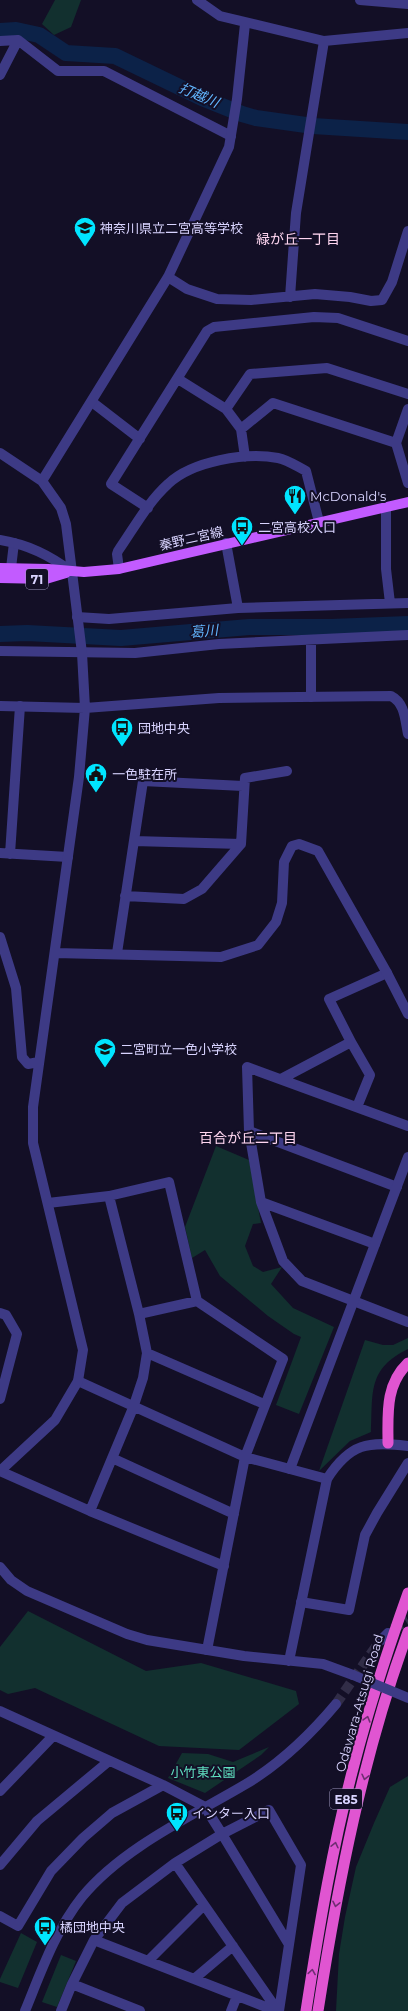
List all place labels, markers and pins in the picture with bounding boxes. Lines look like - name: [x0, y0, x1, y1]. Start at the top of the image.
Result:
- school or university icon: 神奈川県立二宮高等学校: [72, 215, 98, 248]
- place label: 神奈川県立二宮高等学校: [100, 220, 243, 236]
- restaurant icon: McDonald's: [282, 483, 308, 516]
- place label: McDonald's: [310, 488, 386, 504]
- bus stop icon: 二宮高校入口: [229, 514, 255, 547]
- place label: 二宮高校入口: [258, 519, 336, 535]
- bus stop icon: 団地中央: [109, 715, 135, 748]
- place label: 団地中央: [138, 720, 190, 736]
- public building icon: 一色駐在所: [83, 761, 109, 794]
- place label: 一色駐在所: [112, 766, 177, 782]
- school or university icon: 二宮町立一色小学校: [92, 1036, 118, 1069]
- place label: 二宮町立一色小学校: [120, 1041, 237, 1057]
- bus stop icon: インター入口: [164, 1800, 190, 1833]
- place label: インター入口: [192, 1805, 270, 1821]
- bus stop icon: 橘団地中央: [32, 1914, 58, 1947]
- place label: 橘団地中央: [60, 1919, 125, 1935]

